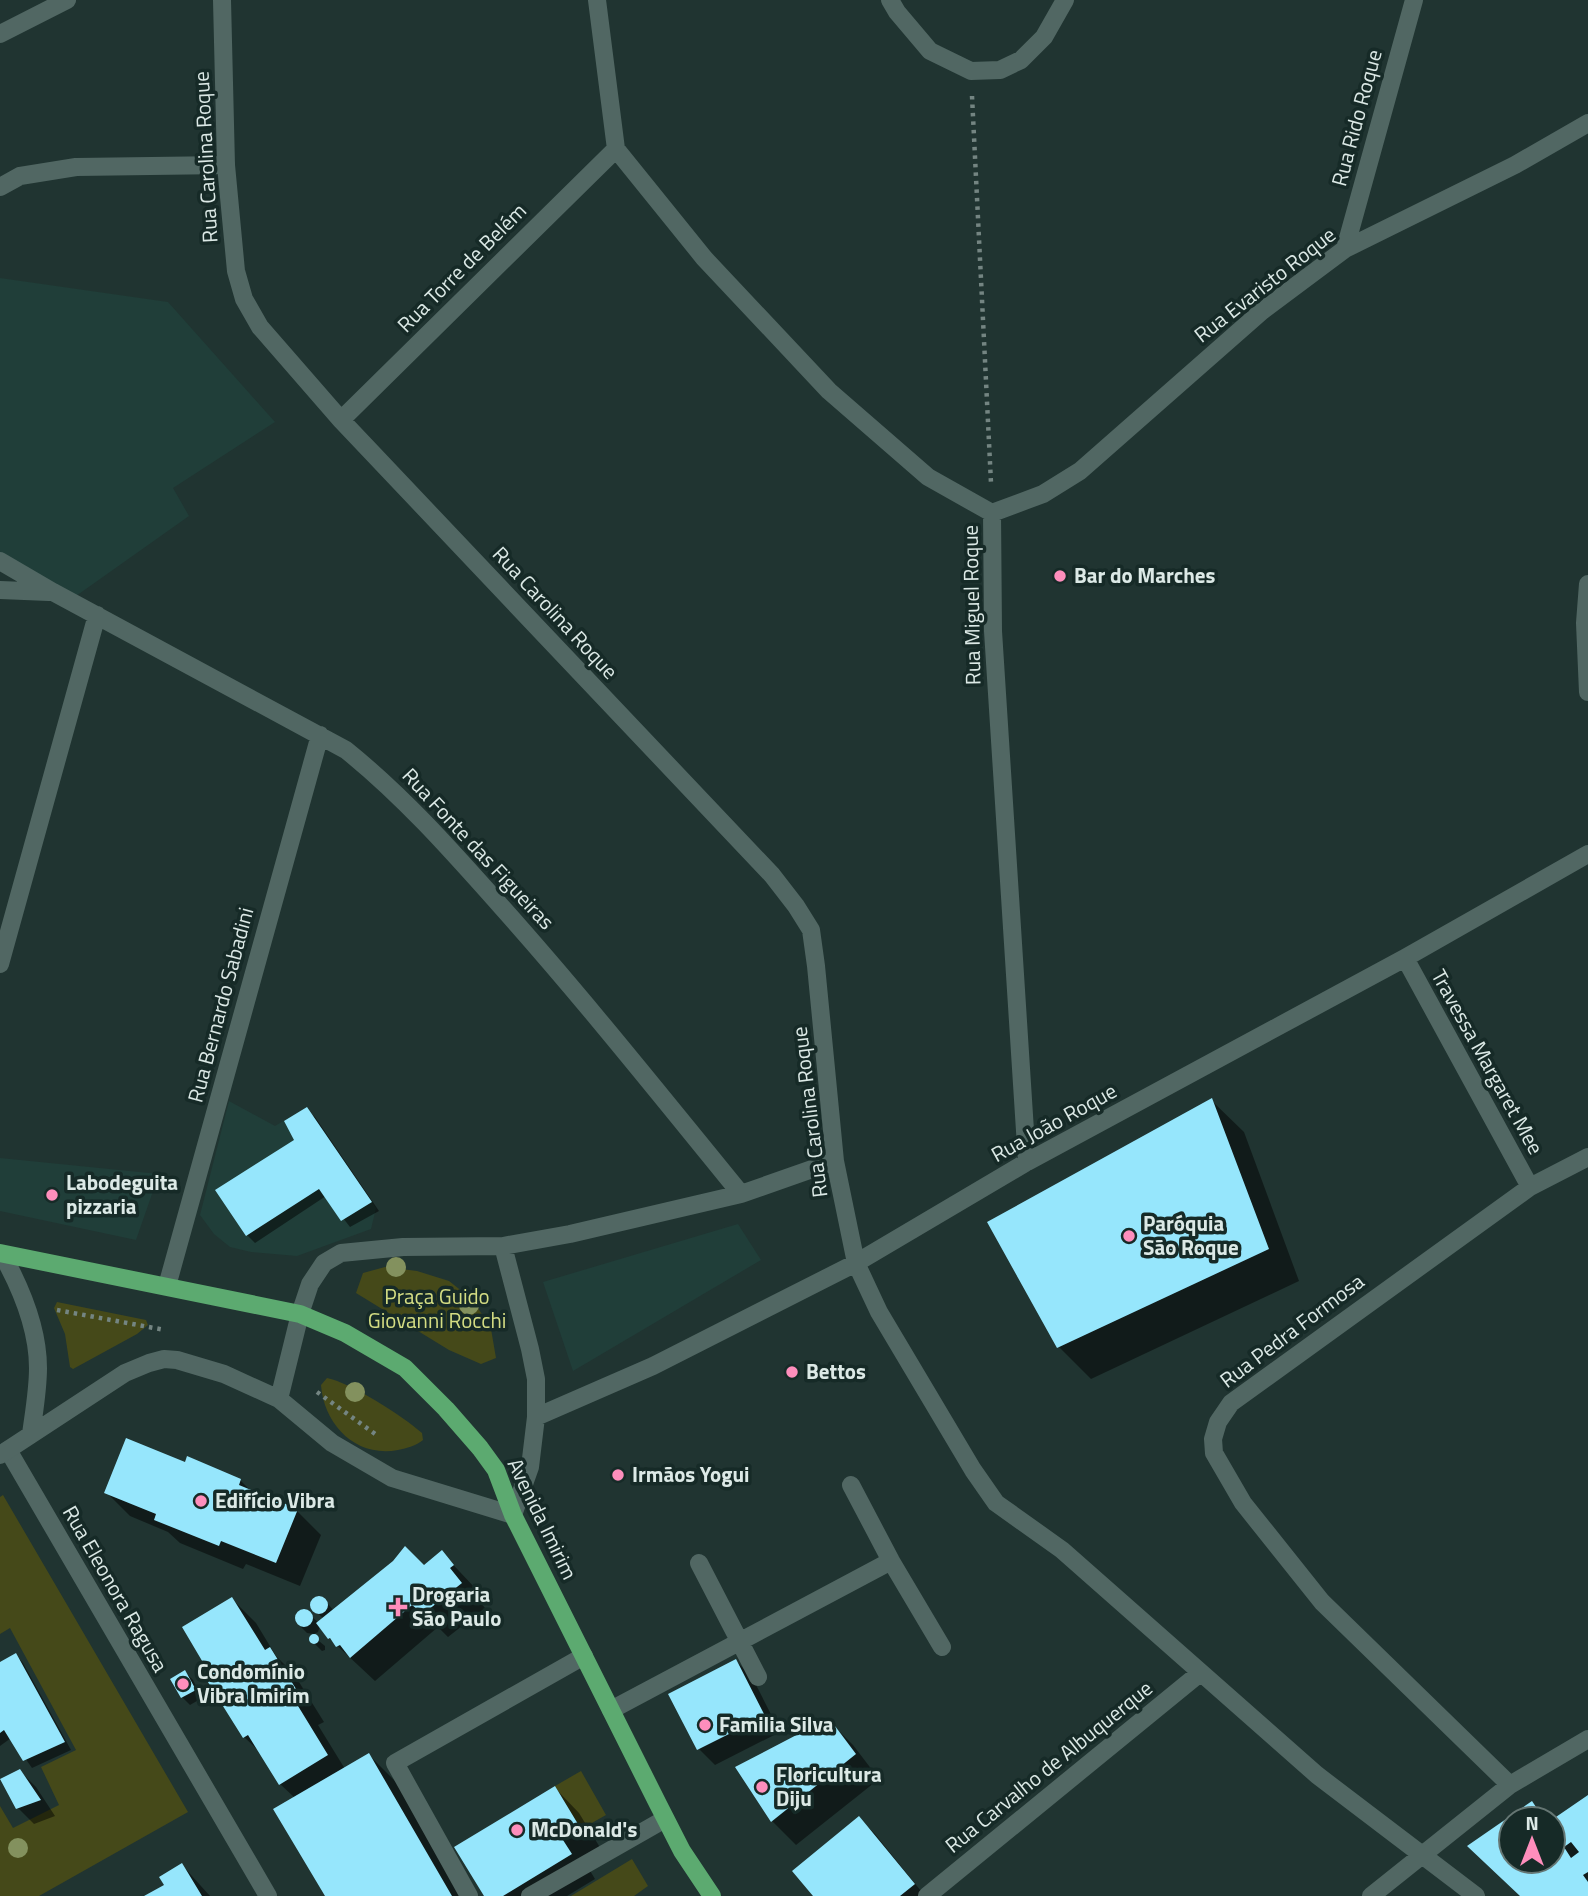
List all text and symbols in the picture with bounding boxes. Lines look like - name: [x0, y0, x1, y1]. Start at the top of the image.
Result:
- street label: Rua Rido Roque: [1322, 46, 1390, 190]
- street label: Rua Carolina Roque: [185, 70, 225, 244]
- street label: Rua Torre de Belém: [389, 195, 533, 339]
- street label: Rua Evaristo Roque: [1187, 219, 1342, 350]
- street label: Rua Miguel Roque: [954, 525, 988, 685]
- street label: Rua Carolina Roque: [485, 539, 626, 686]
- place label: Bar do Marches: [1074, 559, 1216, 591]
- marker: Bar do Marches: [1052, 568, 1068, 584]
- street label: Rua Fonte das Figueiras: [395, 760, 562, 936]
- street label: Rua Bernardo Sabadini: [179, 904, 261, 1106]
- street label: Travessa Margaret Mee: [1424, 963, 1552, 1160]
- street label: Rua Carolina Roque: [783, 1025, 835, 1199]
- street label: Rua João Roque: [985, 1074, 1122, 1170]
- place label: Labodeguita pizzaria: [66, 1166, 178, 1222]
- marker: Labodeguita pizzaria: [44, 1187, 60, 1203]
- place label: Paróquia São Roque: [1143, 1207, 1239, 1263]
- marker: Paróquia São Roque: [1121, 1228, 1137, 1244]
- street label: Rua Pedra Formosa: [1212, 1265, 1371, 1395]
- park label: Praça Guido Giovanni Rocchi: [368, 1280, 506, 1336]
- place label: Bettos: [806, 1355, 866, 1387]
- marker: Bettos: [784, 1364, 800, 1380]
- street label: Avenida Imirim: [500, 1452, 586, 1585]
- place label: Irmãos Yogui: [632, 1458, 750, 1490]
- marker: Irmãos Yogui: [610, 1467, 626, 1483]
- place label: Edifício Vibra: [215, 1484, 335, 1516]
- marker: Edifício Vibra: [193, 1493, 209, 1509]
- street label: Rua Eleonora Ragusa: [55, 1499, 177, 1678]
- place label: Drogaria São Paulo: [412, 1578, 501, 1634]
- marker: Drogaria São Paulo: [390, 1599, 406, 1615]
- place label: Condomínio Vibra Imirim: [197, 1655, 310, 1711]
- street label: Rua Carvalho de Albuquerque: [938, 1672, 1159, 1860]
- marker: Condomínio Vibra Imirim: [175, 1676, 191, 1692]
- place label: Familia Silva: [719, 1708, 834, 1740]
- marker: Familia Silva: [697, 1717, 713, 1733]
- place label: Floricultura Diju: [776, 1758, 882, 1814]
- marker: Floricultura Diju: [754, 1779, 770, 1795]
- north arrow: [1497, 1805, 1567, 1875]
- text: N: [1525, 1808, 1539, 1837]
- place label: McDonald's: [531, 1813, 637, 1845]
- marker: McDonald's: [509, 1822, 525, 1838]

